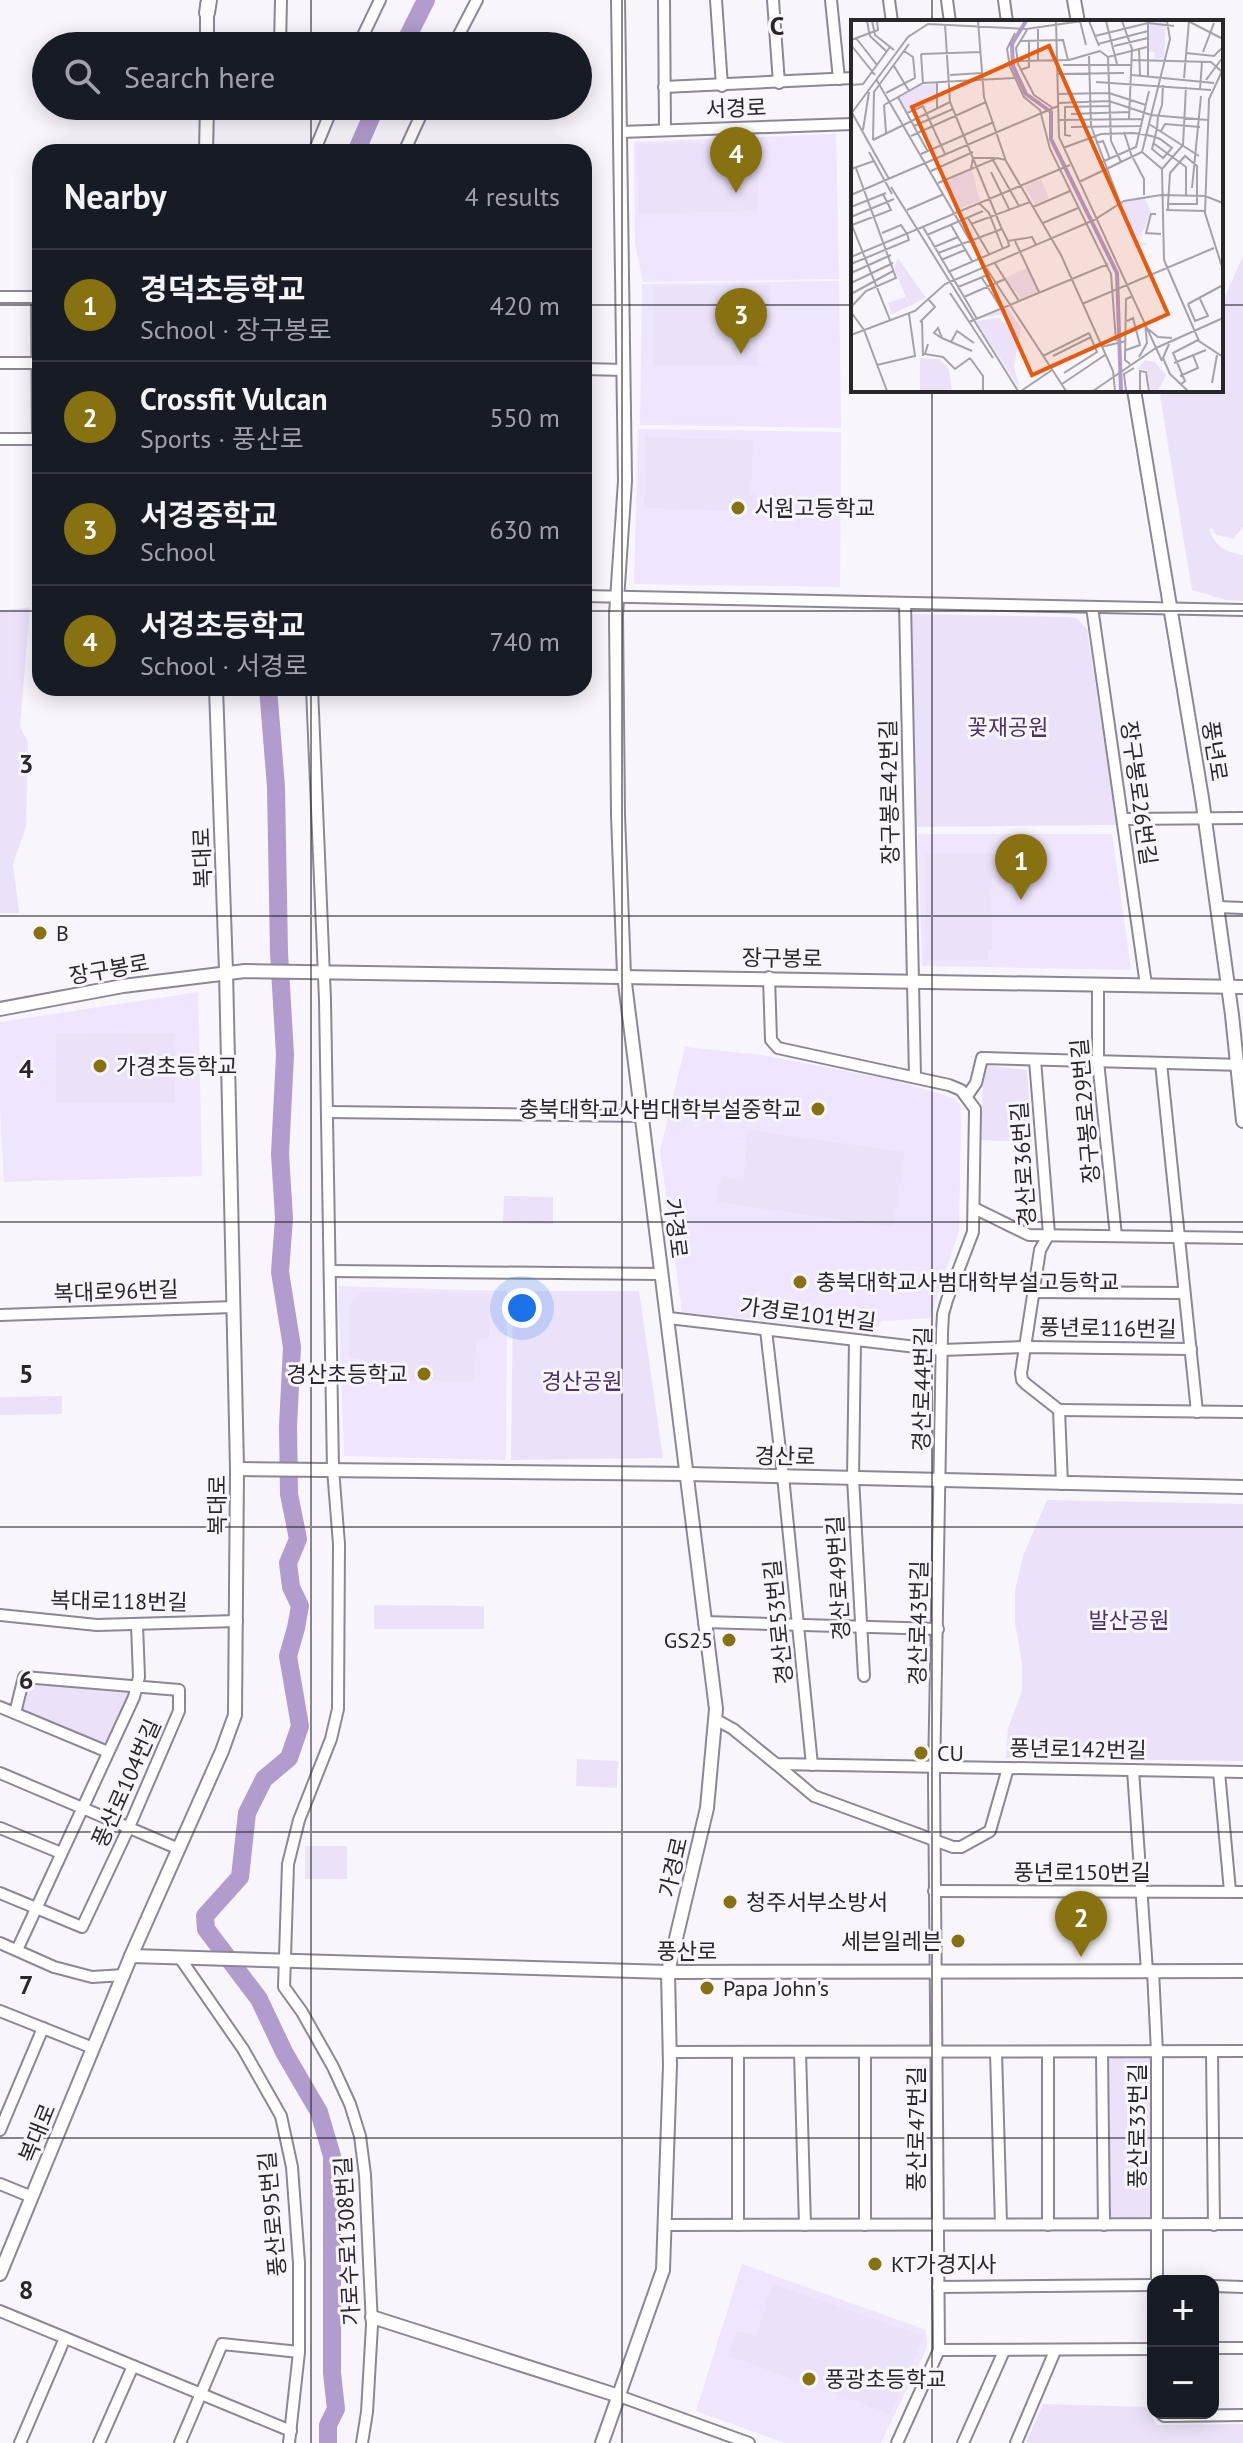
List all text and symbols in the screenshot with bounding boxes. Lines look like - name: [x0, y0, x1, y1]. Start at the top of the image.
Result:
- text: C: [770, 9, 784, 42]
- inset map: [851, 20, 1223, 392]
- search box: [32, 32, 592, 120]
- icon: search: [60, 54, 104, 98]
- text: Search here: [124, 57, 275, 96]
- street label: 서경로: [705, 93, 767, 123]
- pin: 4: [710, 127, 762, 193]
- text: Nearby: [64, 174, 166, 218]
- text: 4 results: [465, 180, 560, 213]
- text: 경덕초등학교: [140, 269, 306, 308]
- pin: 3: [715, 288, 767, 354]
- text: 1: [83, 289, 97, 322]
- text: 420 m: [489, 289, 560, 322]
- text: School · 장구봉로: [140, 313, 332, 346]
- text: Crossfit Vulcan: [140, 379, 328, 418]
- text: 2: [83, 401, 97, 434]
- text: 550 m: [489, 401, 560, 434]
- text: Sports · 풍산로: [140, 422, 304, 455]
- place label: 서원고등학교: [754, 494, 875, 522]
- text: 서경중학교: [140, 495, 278, 534]
- marker: 서원고등학교: [729, 499, 747, 517]
- text: 3: [83, 513, 97, 546]
- text: 630 m: [489, 513, 560, 546]
- text: School: [140, 535, 215, 568]
- text: 서경초등학교: [140, 605, 306, 644]
- text: 4: [83, 625, 97, 658]
- text: 740 m: [489, 625, 560, 658]
- text: School · 서경로: [140, 649, 308, 682]
- park label: 꽃재공원: [968, 713, 1048, 741]
- street label: 장구봉로42번길: [874, 719, 904, 865]
- street label: 장구봉로26번길: [1115, 719, 1163, 867]
- street label: 풍년로: [1196, 719, 1234, 783]
- text: 3: [19, 747, 33, 780]
- street label: 복대로: [187, 827, 217, 889]
- pin: 1: [995, 834, 1047, 900]
- place label: B: [56, 919, 69, 947]
- marker: B: [31, 924, 49, 942]
- street label: 장구봉로: [741, 943, 823, 973]
- street label: 장구봉로: [67, 948, 151, 990]
- street label: 장구봉로29번길: [1065, 1037, 1105, 1185]
- text: 4: [19, 1052, 34, 1085]
- place label: 가경초등학교: [116, 1052, 237, 1080]
- marker: 가경초등학교: [91, 1057, 109, 1075]
- place label: 충북대학교사범대학부설중학교: [519, 1095, 802, 1123]
- marker: 충북대학교사범대학부설중학교: [809, 1100, 827, 1118]
- street label: 경산로36번길: [1005, 1101, 1041, 1227]
- street label: 가경로: [658, 1196, 694, 1260]
- place label: 충북대학교사범대학부설고등학교: [816, 1268, 1120, 1296]
- marker: 충북대학교사범대학부설고등학교: [791, 1273, 809, 1291]
- street label: 복대로96번길: [53, 1275, 179, 1307]
- your location: [502, 1288, 542, 1328]
- street label: 가경로101번길: [738, 1292, 878, 1336]
- street label: 풍년로116번길: [1039, 1313, 1177, 1343]
- street label: 경산로44번길: [907, 1326, 937, 1452]
- text: 5: [19, 1357, 33, 1390]
- place label: 경산초등학교: [287, 1360, 408, 1388]
- marker: 경산초등학교: [415, 1365, 433, 1383]
- park label: 경산공원: [542, 1367, 622, 1395]
- street label: 경산로: [754, 1441, 816, 1471]
- street label: 복대로: [203, 1475, 231, 1535]
- street label: 경산로49번길: [821, 1515, 855, 1641]
- street label: 경산로53번길: [758, 1558, 798, 1686]
- street label: 경산로43번길: [903, 1560, 933, 1686]
- street label: 복대로118번길: [50, 1586, 188, 1616]
- park label: 발산공원: [1089, 1606, 1169, 1634]
- place label: GS25: [664, 1626, 713, 1654]
- marker: GS25: [720, 1631, 738, 1649]
- text: 6: [19, 1663, 33, 1696]
- street label: 풍산로104번길: [85, 1715, 167, 1851]
- street label: 풍년로142번길: [1009, 1734, 1147, 1764]
- place label: CU: [937, 1739, 964, 1767]
- marker: CU: [912, 1744, 930, 1762]
- street label: 가경로: [653, 1834, 693, 1900]
- street label: 풍년로150번길: [1013, 1858, 1151, 1886]
- place label: 청주서부소방서: [746, 1888, 888, 1916]
- pin: 2: [1055, 1891, 1107, 1957]
- marker: 청주서부소방서: [721, 1893, 739, 1911]
- place label: 세븐일레븐: [841, 1927, 942, 1955]
- marker: 세븐일레븐: [949, 1932, 967, 1950]
- street label: 풍산로: [657, 1937, 717, 1965]
- text: 7: [19, 1968, 33, 2001]
- place label: Papa John's: [723, 1974, 829, 2002]
- marker: Papa John's: [698, 1979, 716, 1997]
- street label: 풍산로33번길: [1123, 2063, 1151, 2189]
- street label: 풍산로47번길: [902, 2066, 930, 2192]
- street label: 복대로: [13, 2100, 61, 2166]
- street label: 풍산로95번길: [253, 2150, 291, 2278]
- street label: 가로수로1308번길: [329, 2156, 365, 2326]
- place label: KT가경지사: [891, 2250, 997, 2278]
- marker: KT가경지사: [866, 2255, 884, 2273]
- text: 8: [19, 2273, 33, 2306]
- map controls: [1147, 2275, 1219, 2419]
- button: +: [1147, 2275, 1219, 2347]
- button: −: [1147, 2347, 1219, 2419]
- place label: 풍광초등학교: [825, 2365, 946, 2393]
- marker: 풍광초등학교: [800, 2370, 818, 2388]

